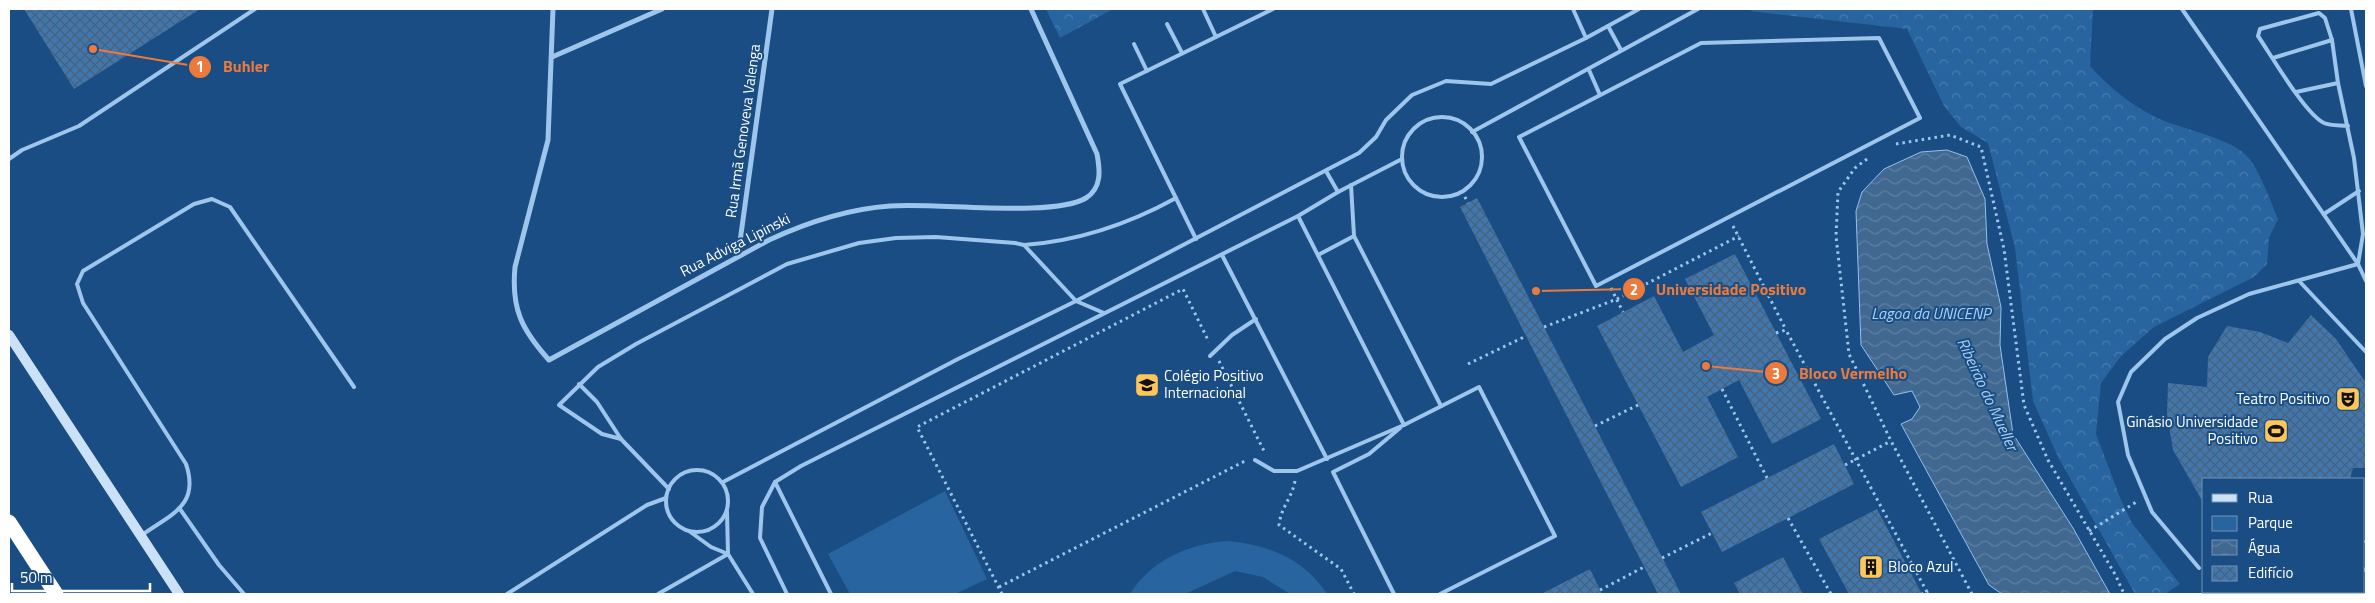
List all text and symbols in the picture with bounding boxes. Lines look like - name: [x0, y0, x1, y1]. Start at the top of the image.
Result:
- street label: Rua Irmã Genoveva Valenga: [719, 42, 766, 219]
- callout: Buhler: [188, 51, 279, 82]
- text: Buhler: [223, 54, 269, 78]
- text: 1: [196, 55, 204, 78]
- street label: Rua Adviga Lipinski: [676, 207, 794, 282]
- callout: Universidade Positivo: [1621, 274, 1816, 305]
- text: Universidade Positivo: [1656, 277, 1806, 301]
- text: 2: [1630, 278, 1638, 301]
- water label: Lagoa da UNICENP: [1871, 301, 1993, 325]
- water label: Ribeirão do Mueller: [1951, 334, 2025, 456]
- callout: Bloco Vermelho: [1764, 358, 1917, 389]
- text: Bloco Vermelho: [1799, 361, 1907, 385]
- text: 3: [1772, 362, 1780, 385]
- place label: Colégio Positivo Internacional: [1164, 364, 1264, 404]
- school or university icon: Colégio Positivo Internacional: [1134, 372, 1160, 398]
- theatre icon: Teatro Positivo: [2335, 386, 2361, 412]
- place label: Teatro Positivo: [2236, 387, 2330, 410]
- place label: Ginásio Universidade Positivo: [2126, 410, 2258, 450]
- sports icon: Ginásio Universidade Positivo: [2263, 418, 2289, 444]
- legend: [2202, 478, 2365, 593]
- text: Rua: [2248, 486, 2273, 509]
- text: Parque: [2248, 511, 2293, 534]
- text: Água: [2248, 536, 2280, 559]
- building icon: Bloco Azul: [1858, 554, 1884, 580]
- place label: Bloco Azul: [1888, 555, 1954, 578]
- scale bar: [12, 560, 150, 592]
- text: Edifício: [2248, 561, 2293, 584]
- text: 50 m: [20, 566, 53, 589]

